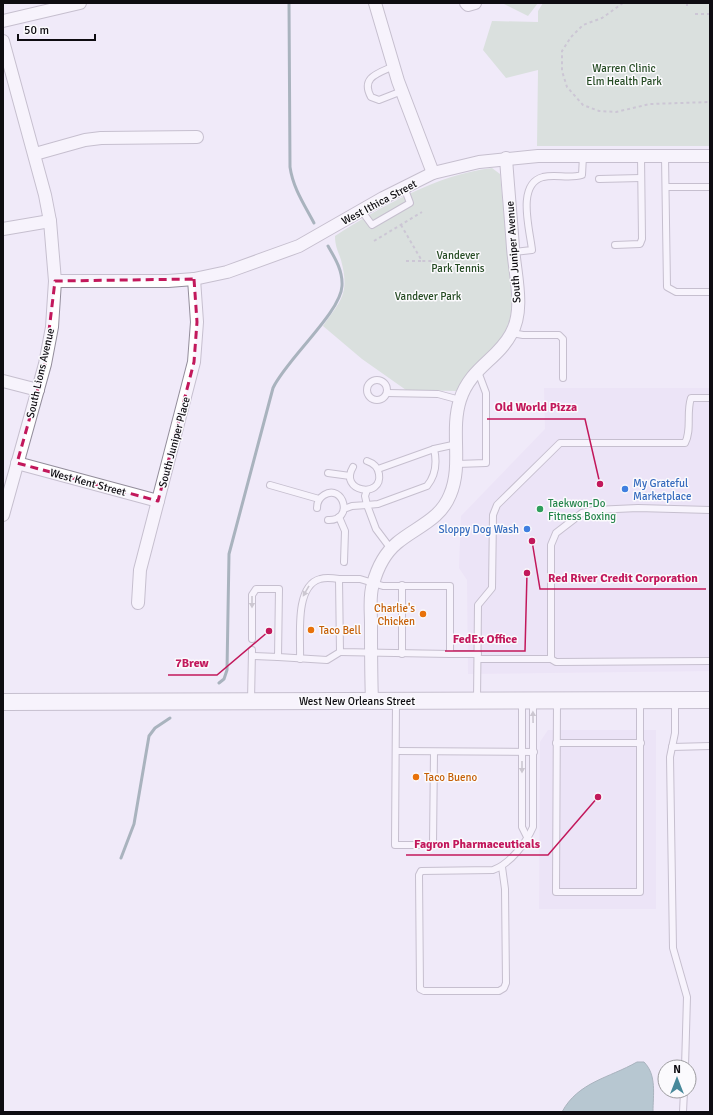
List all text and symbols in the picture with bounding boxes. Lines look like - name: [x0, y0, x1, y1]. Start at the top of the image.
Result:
- scale bar: [18, 16, 95, 42]
- text: 50 m: [24, 23, 49, 38]
- park label: Warren Clinic Elm Health Park: [586, 62, 662, 88]
- street label: West Ithica Street: [339, 177, 419, 228]
- street label: South Juniper Avenue: [503, 201, 524, 303]
- park label: Vandever Park Tennis: [431, 249, 485, 275]
- park label: Vandever Park: [395, 290, 462, 303]
- street label: South Lions Avenue: [24, 327, 57, 419]
- street label: South Juniper Place: [156, 395, 193, 489]
- callout: Old World Pizza: [487, 395, 585, 419]
- text: Old World Pizza: [495, 400, 577, 415]
- street label: West Kent Street: [48, 466, 128, 499]
- place label: My Grateful Marketplace: [633, 477, 691, 503]
- marker: My Grateful Marketplace: [620, 484, 630, 494]
- place label: Taekwon-Do Fitness Boxing: [548, 497, 616, 523]
- marker: Taekwon-Do Fitness Boxing: [535, 504, 545, 514]
- place label: Sloppy Dog Wash: [438, 523, 519, 536]
- marker: Sloppy Dog Wash: [522, 524, 532, 534]
- callout: Red River Credit Corporation: [540, 565, 706, 589]
- text: Red River Credit Corporation: [548, 571, 698, 586]
- one-way arrow: [302, 585, 309, 597]
- one-way arrow: [249, 596, 255, 609]
- place label: Charlie's Chicken: [374, 602, 415, 628]
- marker: Charlie's Chicken: [418, 609, 428, 619]
- place label: Taco Bell: [319, 624, 361, 637]
- marker: Taco Bell: [306, 625, 316, 635]
- callout: FedEx Office: [445, 627, 525, 651]
- text: FedEx Office: [453, 632, 517, 647]
- callout: 7Brew: [168, 651, 217, 675]
- text: 7Brew: [175, 656, 210, 671]
- street label: West New Orleans Street: [299, 695, 415, 708]
- one-way arrow: [530, 710, 536, 723]
- one-way arrow: [519, 761, 525, 774]
- place label: Taco Bueno: [424, 771, 478, 784]
- marker: Taco Bueno: [411, 772, 421, 782]
- callout: Fagron Pharmaceuticals: [406, 831, 548, 855]
- text: Fagron Pharmaceuticals: [414, 837, 541, 852]
- north arrow: [657, 1059, 697, 1099]
- text: N: [673, 1063, 681, 1076]

